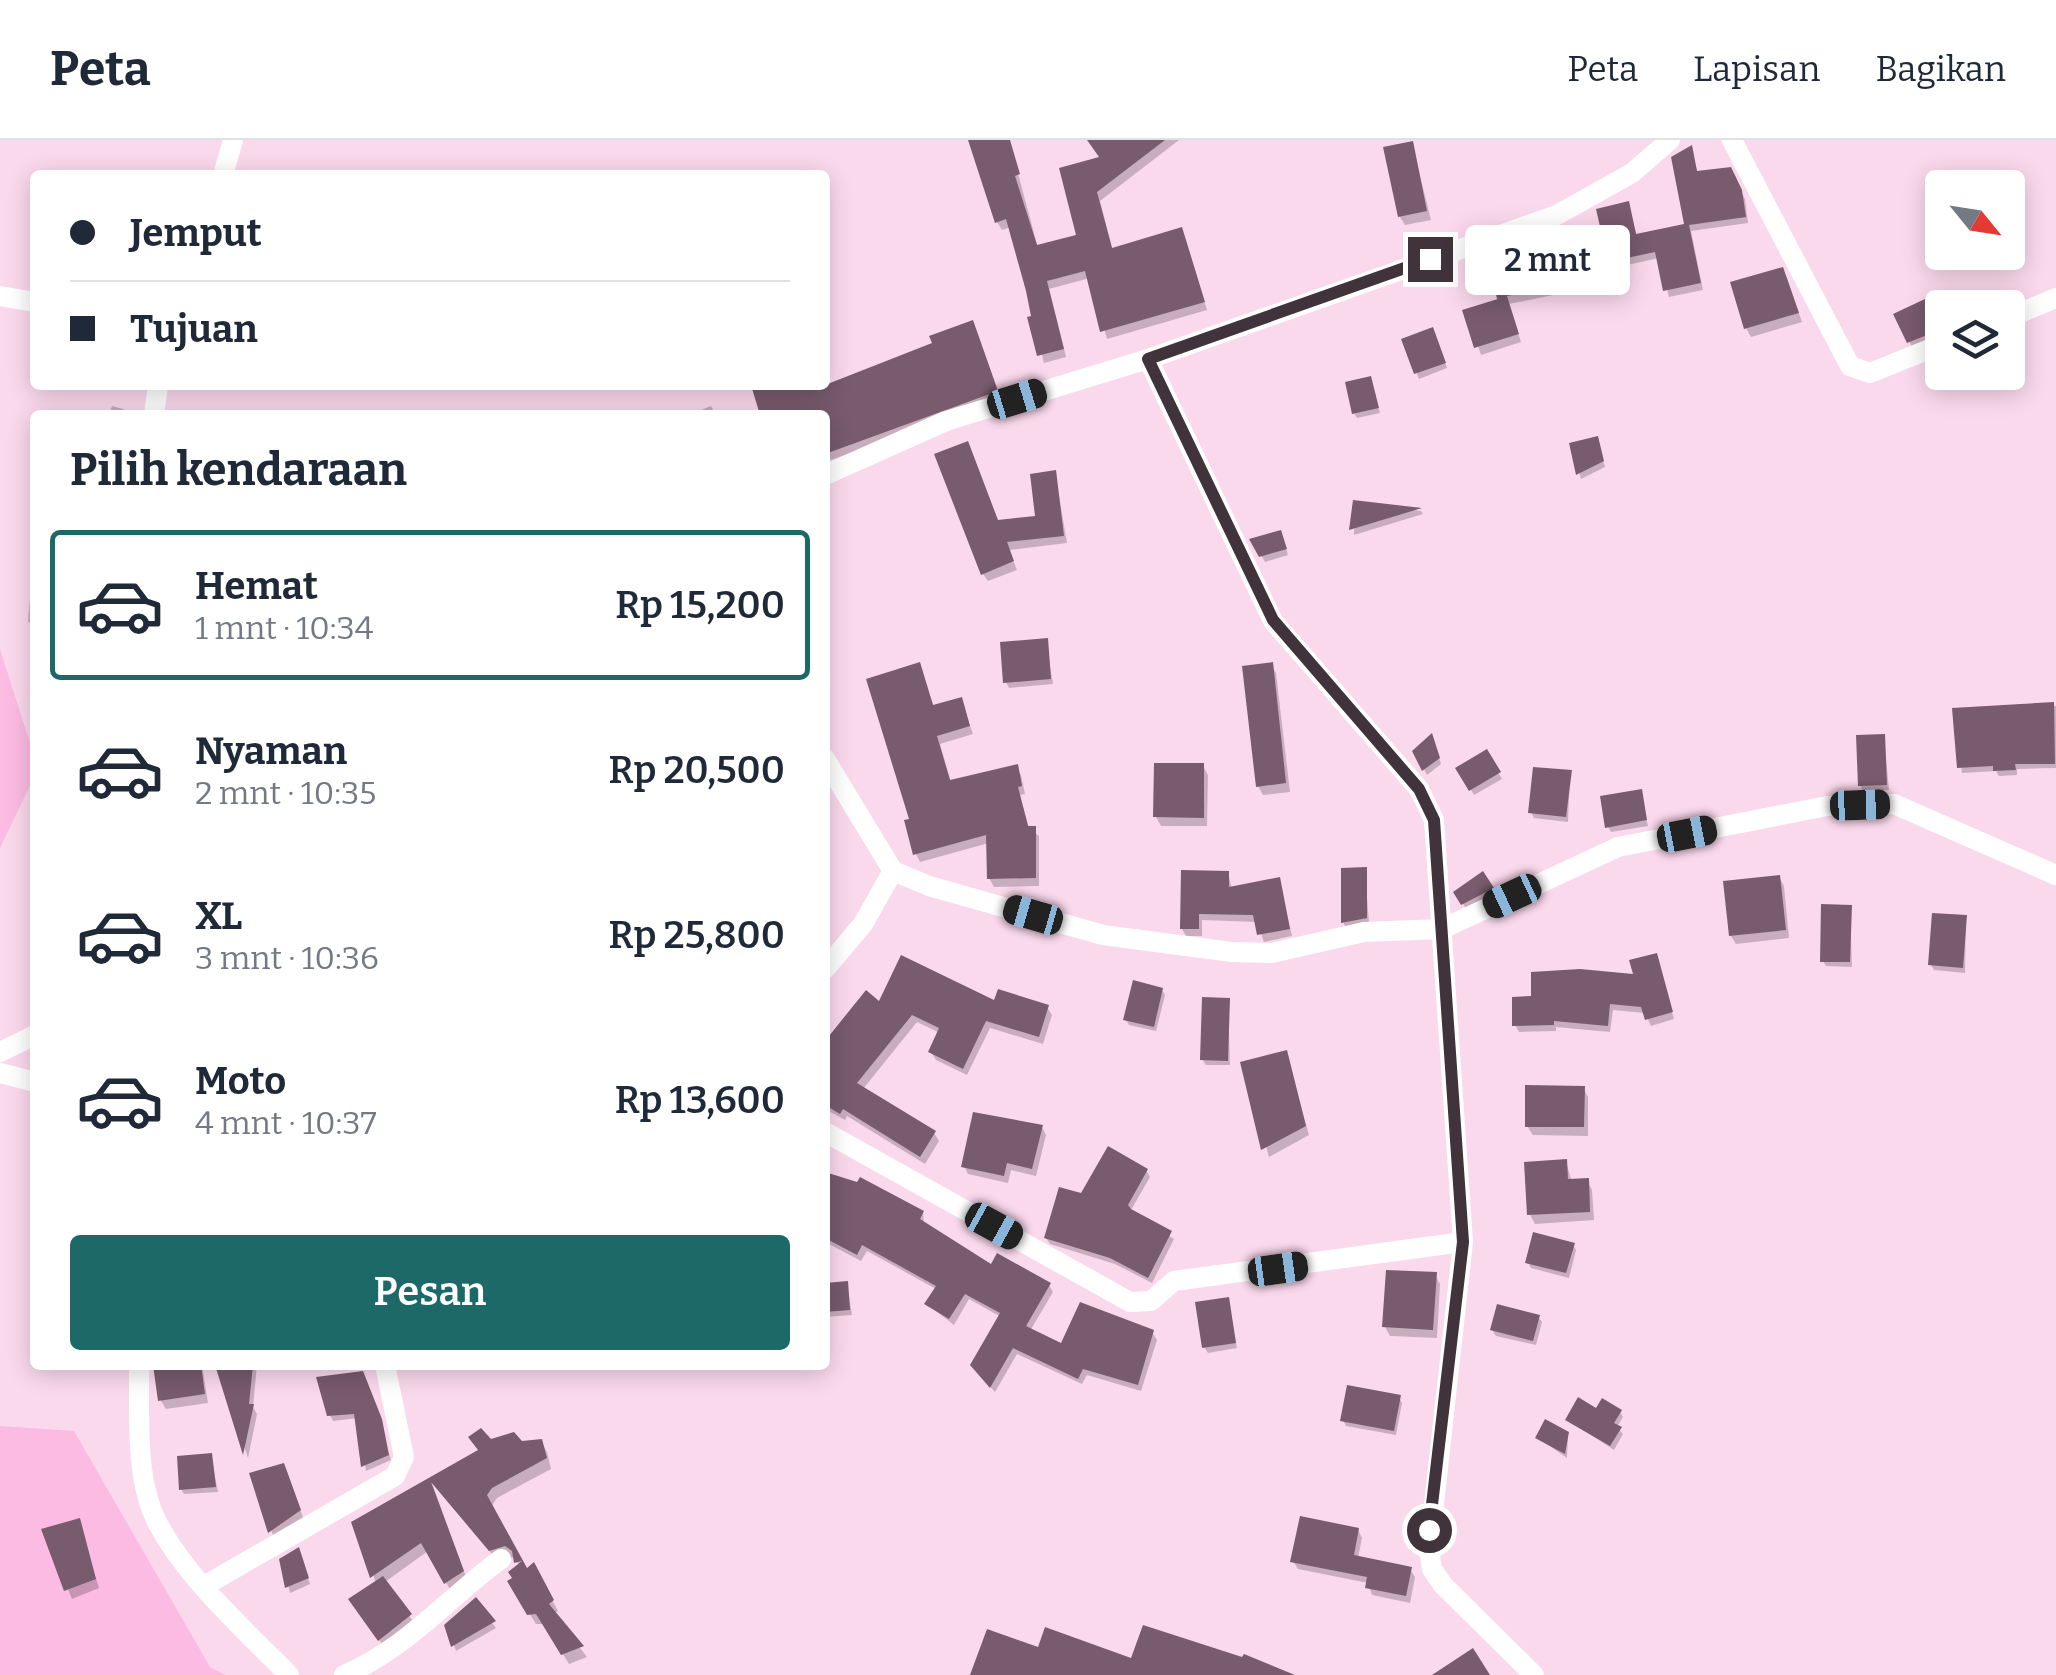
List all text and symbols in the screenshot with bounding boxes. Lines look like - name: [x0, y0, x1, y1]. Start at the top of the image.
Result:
- text: Peta: [50, 40, 151, 98]
- text: Peta: [1567, 48, 1638, 90]
- text: Lapisan: [1693, 48, 1820, 90]
- text: Bagikan: [1875, 48, 2006, 90]
- north arrow: [1925, 170, 2025, 270]
- map controls: [1925, 170, 2025, 390]
- text: Jemput: [130, 210, 262, 256]
- callout: 2 mnt: [1465, 224, 1630, 294]
- route end: [1408, 237, 1453, 282]
- text: 2 mnt: [1504, 241, 1591, 279]
- button: layers: [1925, 290, 2025, 390]
- text: Tujuan: [130, 306, 258, 352]
- car: [984, 376, 1050, 422]
- text: Pilih kendaraan: [70, 443, 407, 497]
- icon: car: [75, 560, 165, 650]
- text: Hemat: [195, 563, 318, 609]
- text: Rp 15,200: [615, 582, 785, 628]
- text: 1 mnt · 10:34: [195, 609, 374, 647]
- icon: car: [75, 725, 165, 815]
- text: Nyaman: [195, 728, 347, 774]
- text: Rp 20,500: [609, 747, 785, 793]
- text: 2 mnt · 10:35: [195, 774, 376, 812]
- car: [1829, 789, 1891, 821]
- car: [1655, 814, 1719, 854]
- car: [1478, 870, 1546, 922]
- icon: car: [75, 890, 165, 980]
- car: [1000, 892, 1066, 938]
- text: XL: [195, 893, 242, 939]
- text: Rp 25,800: [609, 912, 785, 958]
- text: 3 mnt · 10:36: [195, 939, 379, 977]
- icon: car: [75, 1055, 165, 1145]
- text: Moto: [195, 1058, 286, 1104]
- text: Rp 13,600: [615, 1077, 785, 1123]
- text: 4 mnt · 10:37: [195, 1104, 377, 1142]
- car: [960, 1198, 1028, 1254]
- button: Pesan: [70, 1235, 790, 1350]
- car: [1246, 1250, 1310, 1288]
- route start: [1407, 1508, 1452, 1553]

